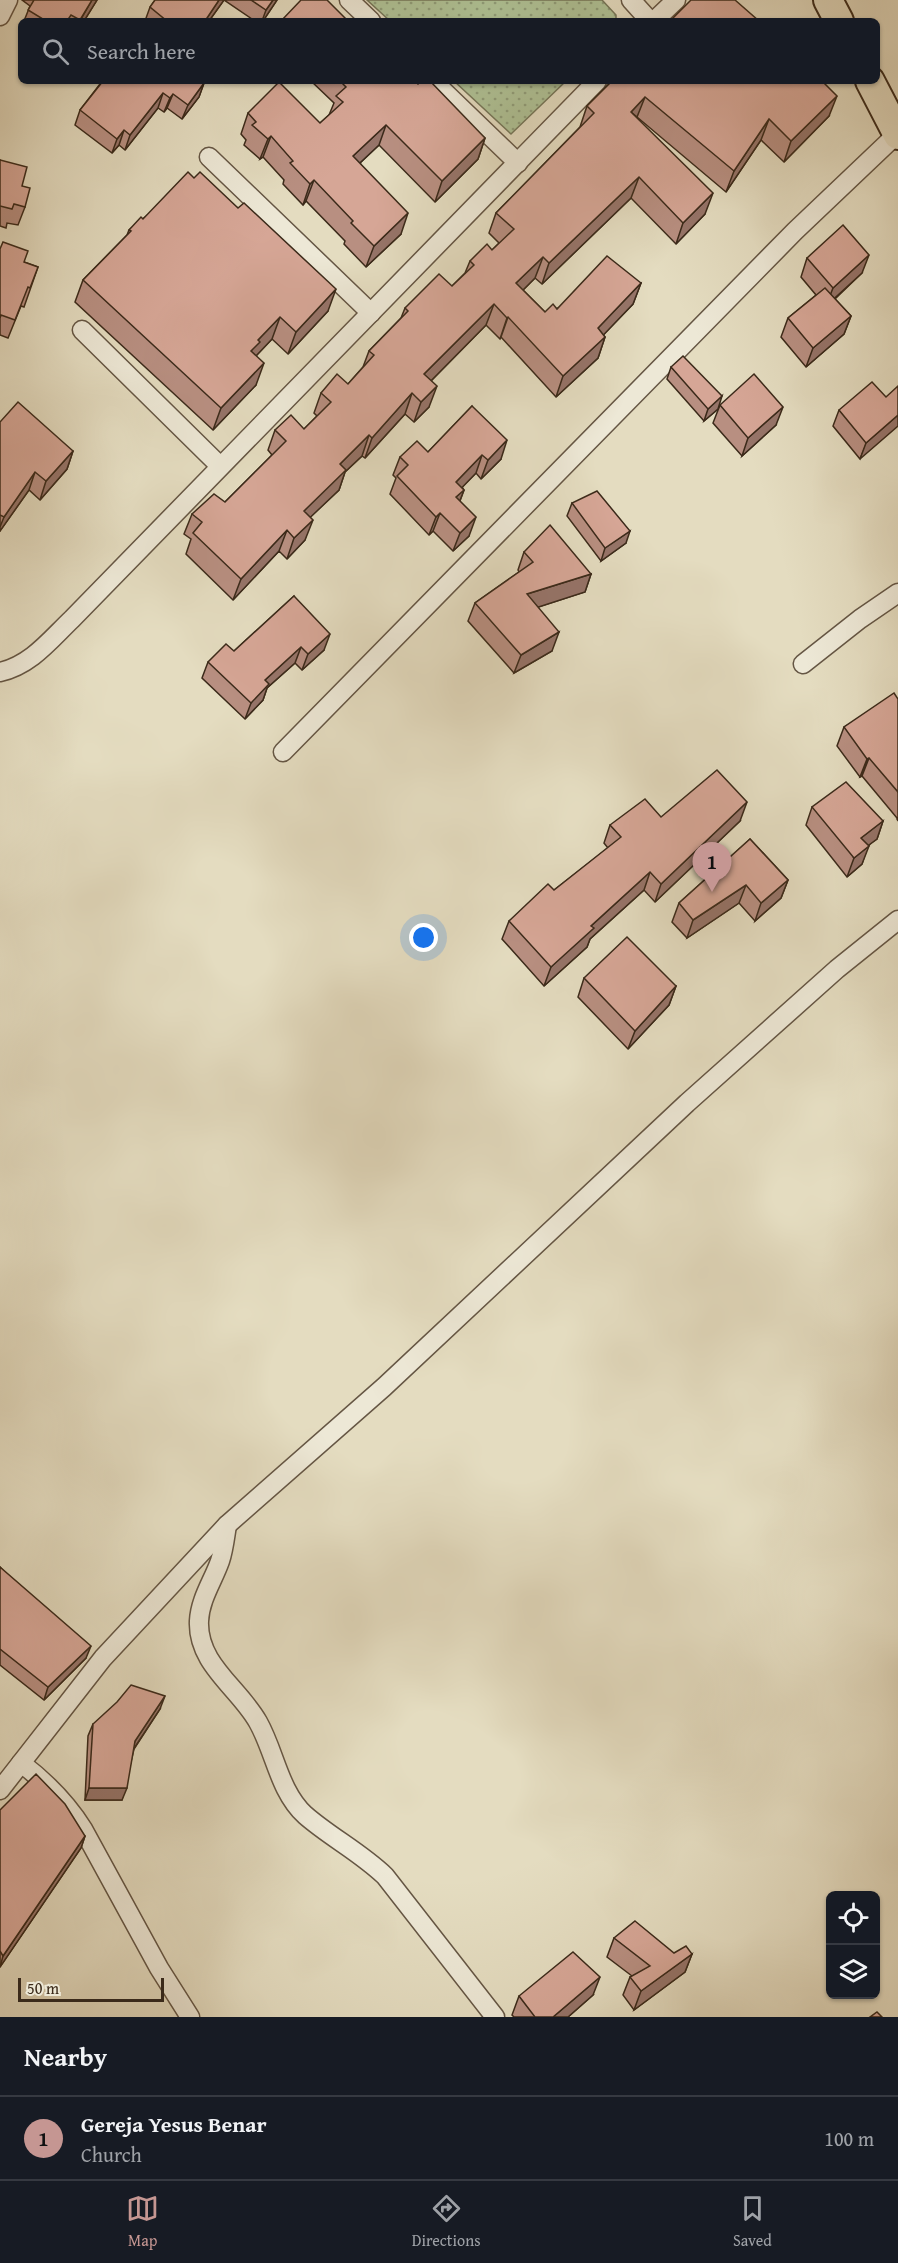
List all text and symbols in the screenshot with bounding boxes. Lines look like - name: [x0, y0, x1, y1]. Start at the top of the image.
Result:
- search box: [18, 18, 880, 84]
- icon: search: [39, 35, 72, 68]
- text: Search here: [87, 35, 196, 67]
- pin: 1: [692, 842, 732, 892]
- your location: [409, 923, 438, 952]
- map controls: [826, 1891, 880, 1999]
- button: locate: [826, 1891, 880, 1945]
- button: layers: [826, 1945, 880, 1999]
- scale bar: [18, 1975, 164, 2002]
- text: 50 m: [27, 1976, 59, 2000]
- text: Nearby: [24, 2037, 107, 2076]
- text: Gereja Yesus Benar: [81, 2108, 267, 2140]
- text: 1: [38, 2124, 49, 2153]
- text: 100 m: [824, 2124, 874, 2153]
- text: Church: [81, 2140, 142, 2169]
- tab: Map: [126, 2192, 159, 2252]
- tab: Directions: [412, 2192, 481, 2252]
- tab: Saved: [733, 2192, 772, 2252]

